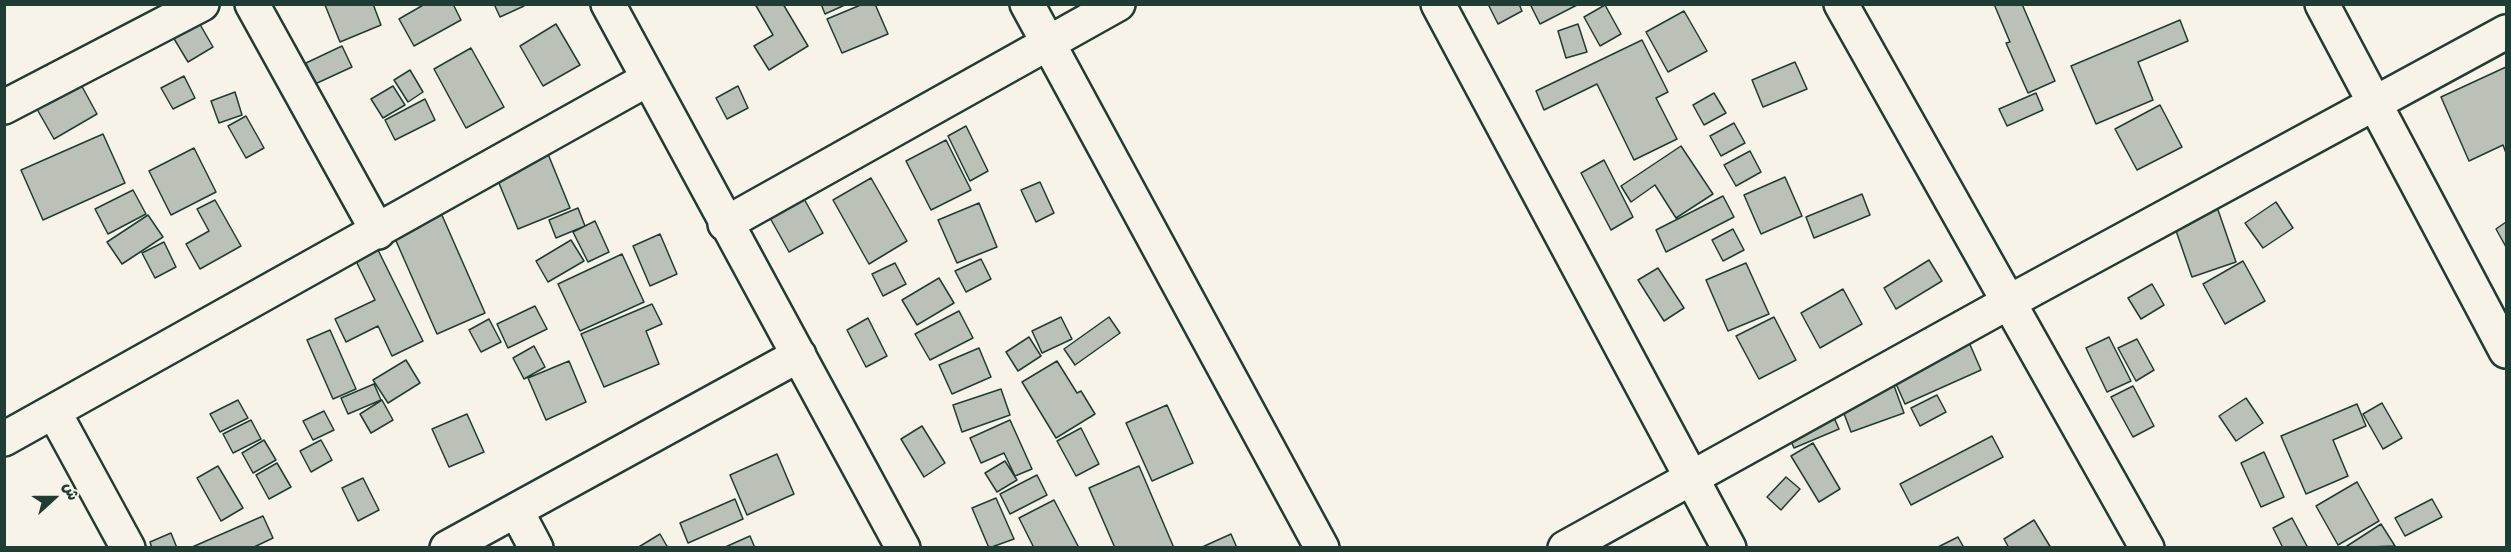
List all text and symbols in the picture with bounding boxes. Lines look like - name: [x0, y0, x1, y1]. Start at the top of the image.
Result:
- north arrow: [24, 468, 84, 528]
- text: ش: [58, 480, 83, 503]

